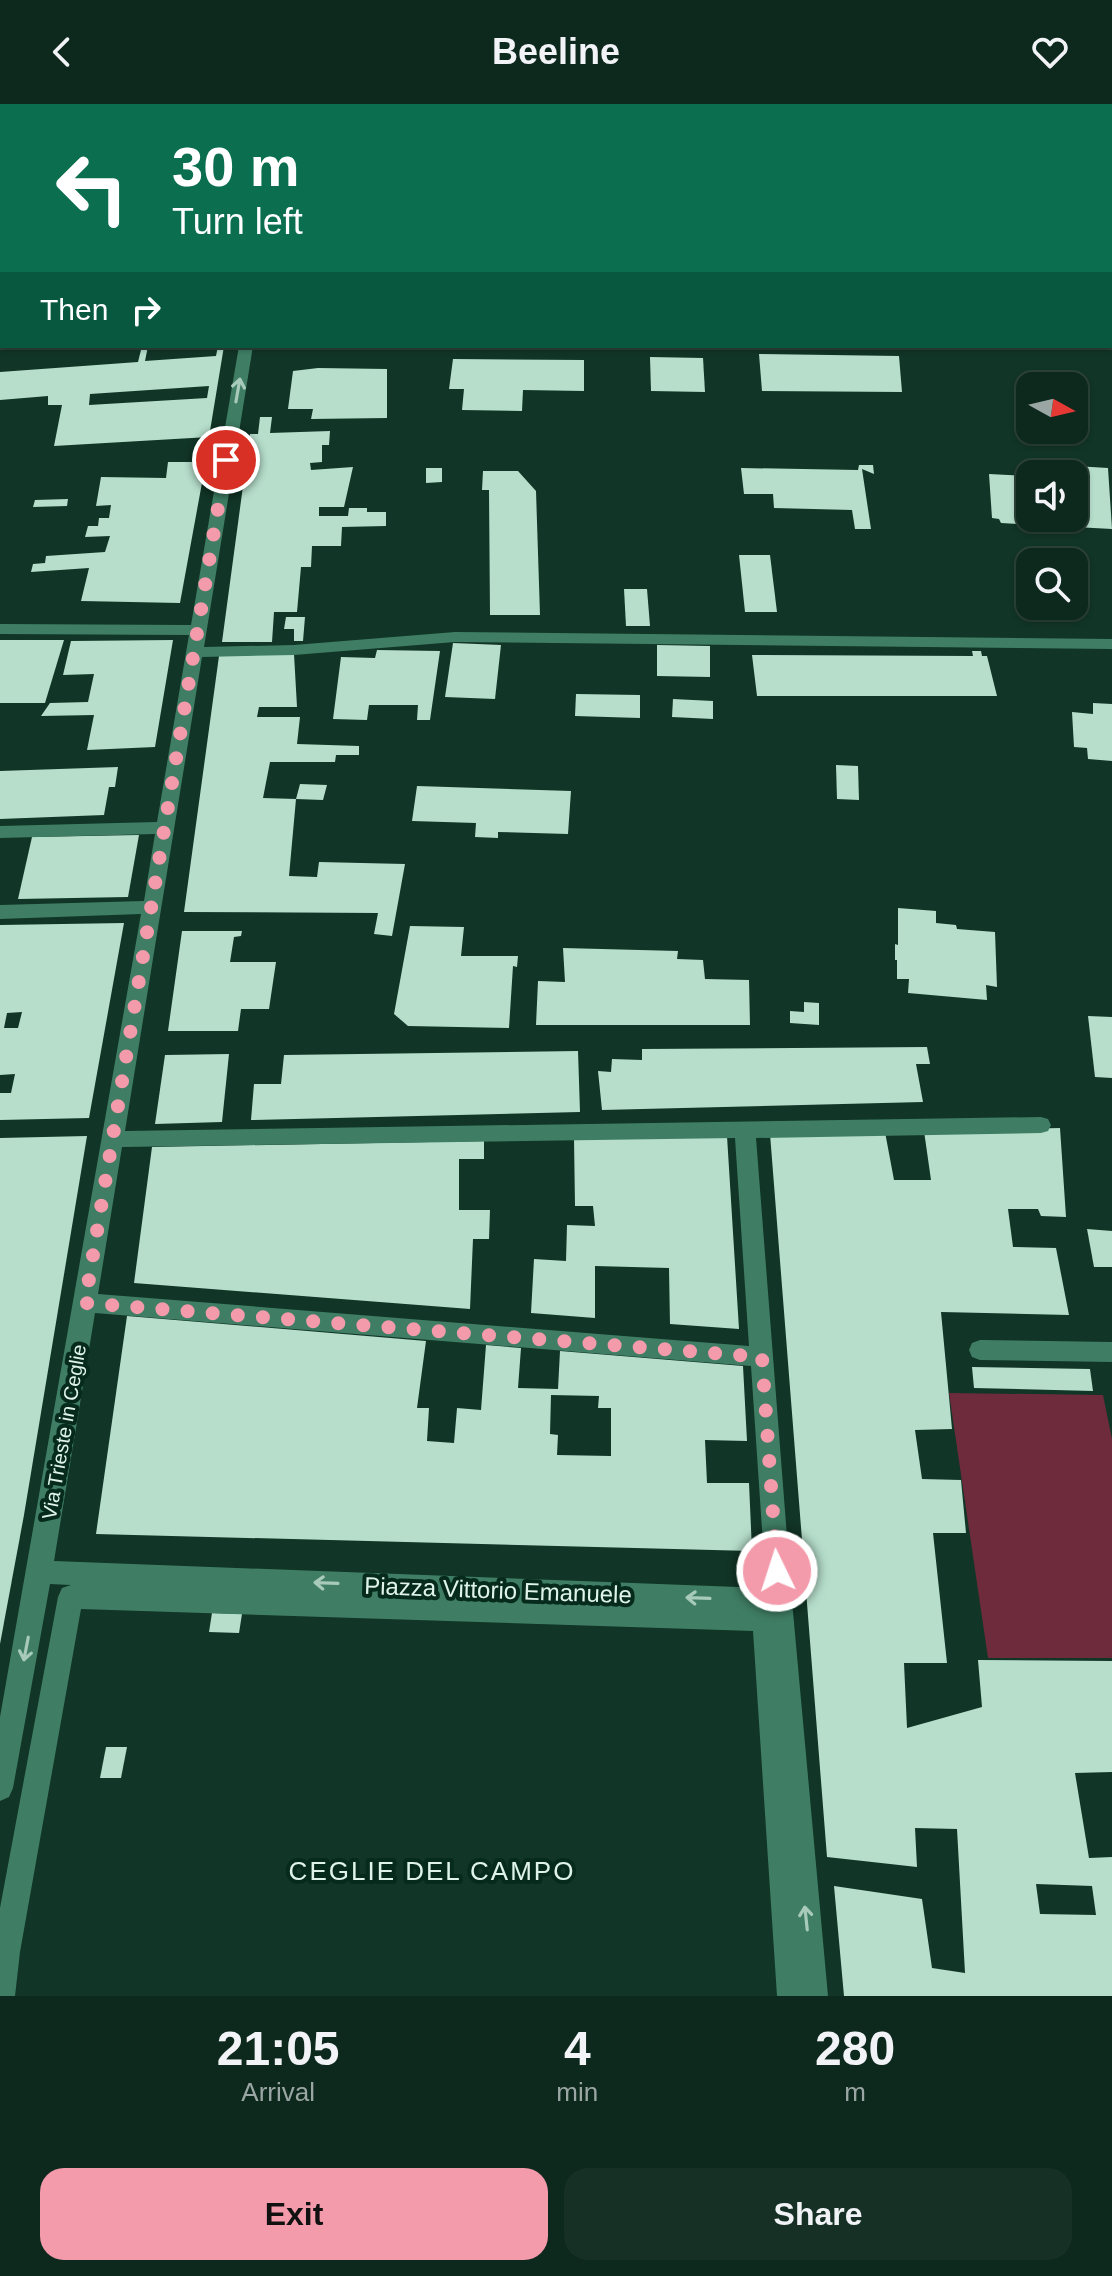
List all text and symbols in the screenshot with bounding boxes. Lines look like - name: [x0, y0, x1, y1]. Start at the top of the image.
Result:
- icon: back: [40, 30, 84, 74]
- icon: heart: [1028, 30, 1072, 74]
- text: Beeline: [492, 31, 620, 72]
- text: 30 m: [172, 135, 300, 198]
- icon: left: [40, 136, 144, 240]
- text: Turn left: [172, 201, 303, 242]
- icon: right: [124, 288, 168, 332]
- text: Then: [40, 293, 108, 326]
- north arrow: [1016, 372, 1088, 444]
- map controls: [1016, 372, 1088, 620]
- one-way arrow: [232, 378, 247, 404]
- pin: [192, 426, 260, 494]
- icon: arrive: [204, 438, 248, 482]
- button: sound: [1016, 460, 1088, 532]
- button: search: [1016, 548, 1088, 620]
- street label: Via Trieste in Ceglie: [38, 1343, 90, 1521]
- position arrow: [735, 1529, 819, 1613]
- street label: Piazza Vittorio Emanuele: [364, 1572, 632, 1608]
- one-way arrow: [313, 1576, 340, 1591]
- one-way arrow: [685, 1590, 712, 1605]
- one-way arrow: [17, 1635, 32, 1661]
- district label: CEGLIE DEL CAMPO: [289, 1856, 575, 1886]
- one-way arrow: [798, 1906, 813, 1932]
- text: 21:05: [217, 2022, 340, 2075]
- text: 4: [564, 2022, 591, 2075]
- text: 280: [815, 2022, 895, 2075]
- text: Arrival: [241, 2077, 315, 2107]
- text: min: [556, 2077, 598, 2107]
- text: m: [844, 2077, 866, 2107]
- button: Exit: [40, 2168, 548, 2260]
- button: Share: [564, 2168, 1072, 2260]

